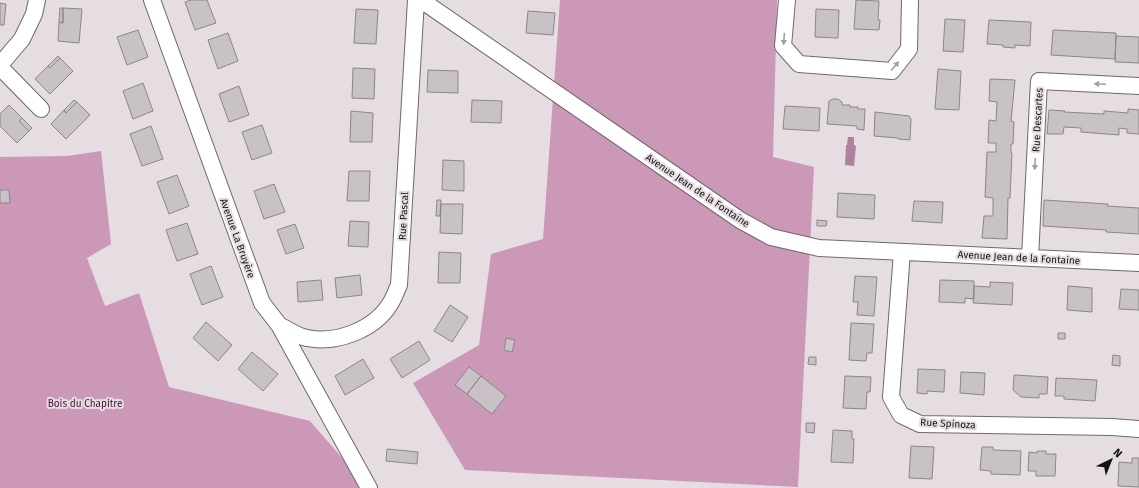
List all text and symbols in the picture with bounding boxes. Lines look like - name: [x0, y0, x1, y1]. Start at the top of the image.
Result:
- one-way arrow: [781, 33, 787, 45]
- one-way arrow: [891, 61, 900, 71]
- one-way arrow: [1093, 81, 1106, 87]
- street label: Rue Descartes: [1030, 87, 1046, 152]
- street label: Avenue Jean de la Fontaine: [643, 152, 752, 230]
- one-way arrow: [1031, 158, 1038, 170]
- street label: Rue Pascal: [397, 192, 411, 240]
- street label: Avenue La Bruyère: [217, 197, 257, 280]
- street label: Avenue Jean de la Fontaine: [957, 249, 1080, 267]
- park label: Bois du Chapitre: [48, 398, 122, 410]
- street label: Rue Spinoza: [920, 417, 976, 431]
- north arrow: [1091, 440, 1131, 480]
- text: N: [1110, 446, 1125, 460]

